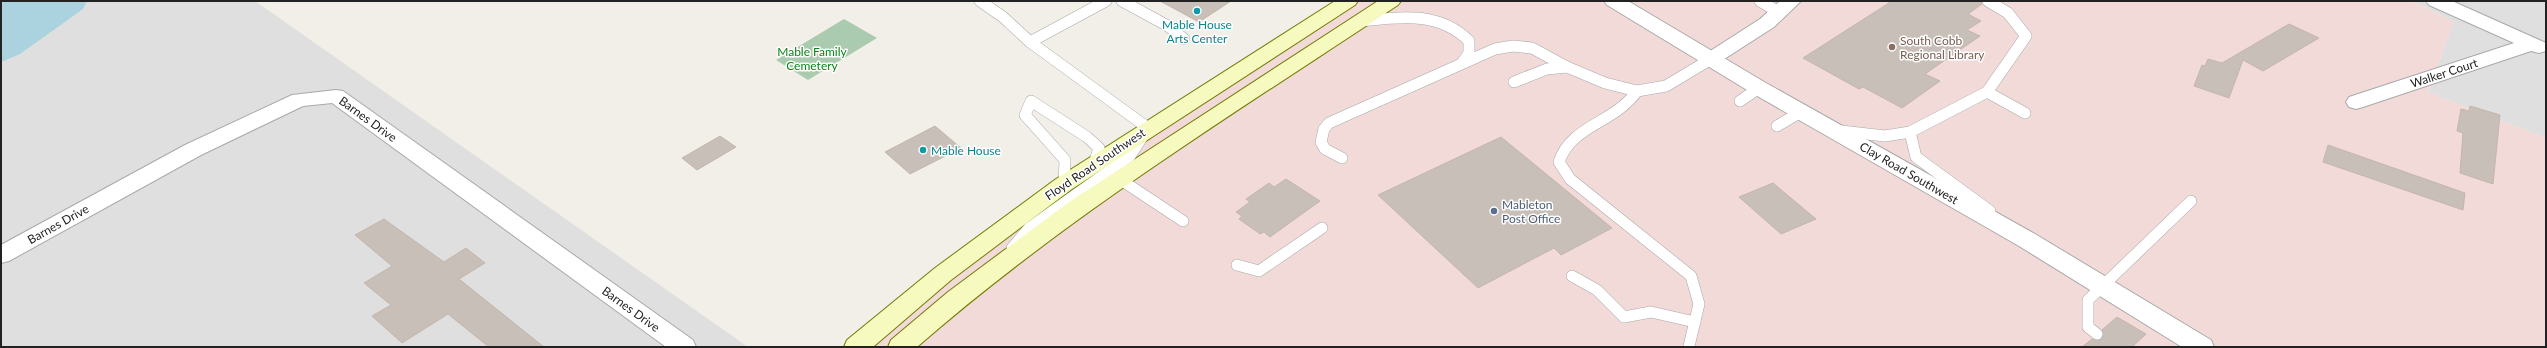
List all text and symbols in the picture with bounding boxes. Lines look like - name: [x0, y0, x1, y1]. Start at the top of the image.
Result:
- marker: Mable House Arts Center: [1192, 6, 1202, 16]
- place label: Mable House Arts Center: [1162, 17, 1232, 46]
- place label: South Cobb Regional Library: [1900, 33, 1985, 62]
- marker: South Cobb Regional Library: [1887, 42, 1897, 52]
- park label: Mable Family Cemetery: [777, 44, 848, 73]
- street label: Walker Court: [2408, 55, 2480, 91]
- street label: Barnes Drive: [336, 93, 400, 145]
- street label: Floyd Road Southwest: [1042, 124, 1149, 203]
- street label: Clay Road Southwest: [1857, 139, 1962, 208]
- place label: Mable House: [931, 143, 1001, 158]
- marker: Mable House: [918, 145, 928, 155]
- place label: Mableton Post Office: [1502, 197, 1560, 226]
- street label: Barnes Drive: [25, 201, 91, 247]
- marker: Mableton Post Office: [1489, 206, 1499, 216]
- street label: Barnes Drive: [599, 283, 663, 335]

